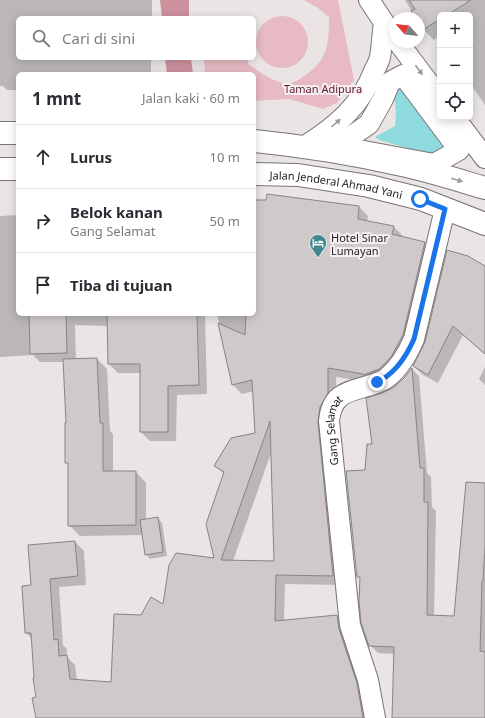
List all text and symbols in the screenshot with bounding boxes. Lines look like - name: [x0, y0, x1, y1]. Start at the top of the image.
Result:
- north arrow: [389, 12, 425, 48]
- map controls: [437, 12, 473, 120]
- button: +: [437, 12, 473, 48]
- search box: [16, 16, 256, 60]
- icon: search: [30, 27, 52, 49]
- text: Cari di sini: [62, 28, 135, 48]
- button: −: [437, 48, 473, 84]
- one-way arrow: [415, 65, 423, 75]
- park label: Taman Adipura: [284, 81, 362, 96]
- button: locate: [437, 84, 473, 120]
- text: 1 mnt: [32, 87, 81, 110]
- text: Jalan kaki · 60 m: [142, 89, 240, 107]
- one-way arrow: [331, 119, 342, 128]
- icon: ahead: [32, 146, 54, 168]
- text: Lurus: [70, 147, 112, 167]
- text: 10 m: [210, 148, 240, 166]
- street label: Jalan Jenderal Ahmad Yani: [269, 167, 404, 202]
- one-way arrow: [451, 177, 463, 183]
- route start: [411, 190, 429, 208]
- text: Belok kanan: [70, 202, 163, 222]
- icon: right: [32, 210, 54, 232]
- text: 50 m: [210, 212, 240, 230]
- text: Gang Selamat: [70, 222, 155, 240]
- place label: Hotel Sinar Lumayan: [331, 230, 389, 258]
- hotel icon: Hotel Sinar Lumayan: [308, 233, 328, 258]
- icon: arrive: [32, 274, 54, 296]
- text: Tiba di tujuan: [70, 275, 173, 295]
- route end: [368, 373, 386, 391]
- street label: Gang Selamat: [321, 391, 345, 466]

